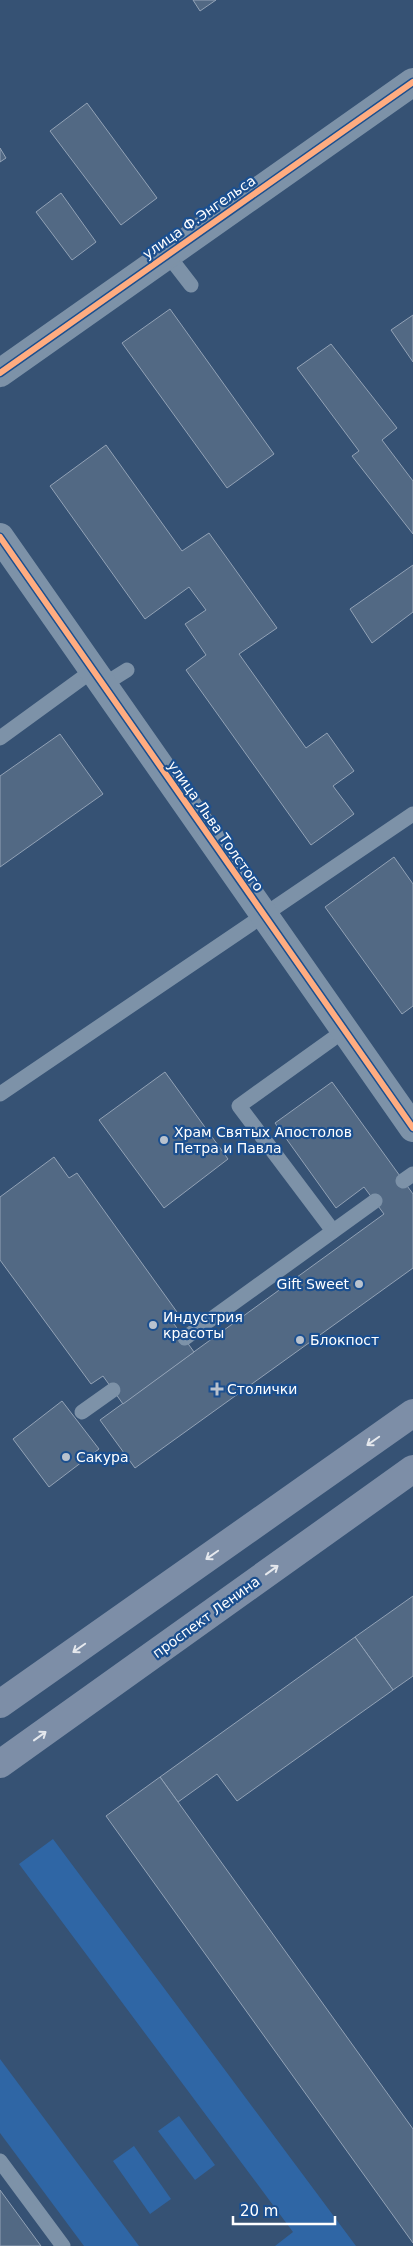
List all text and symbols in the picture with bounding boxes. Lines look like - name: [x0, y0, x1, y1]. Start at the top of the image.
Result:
- street label: улица Ф.Энгельса: [140, 172, 258, 262]
- street label: улица Льва Толстого: [165, 758, 267, 894]
- place label: Храм Святых Апостолов Петра и Павла: [174, 1124, 352, 1156]
- marker: Храм Святых Апостолов Петра и Павла: [158, 1134, 170, 1146]
- place label: Gift Sweet: [277, 1276, 350, 1292]
- marker: Gift Sweet: [353, 1278, 365, 1290]
- place label: Индустрия красоты: [163, 1309, 243, 1341]
- marker: Индустрия красоты: [147, 1319, 159, 1331]
- place label: Блокпост: [310, 1332, 379, 1348]
- marker: Блокпост: [294, 1334, 306, 1346]
- place label: Столички: [227, 1381, 297, 1397]
- marker: Столички: [211, 1383, 223, 1395]
- one-way arrow: [366, 1436, 380, 1446]
- place label: Сакура: [76, 1449, 129, 1465]
- marker: Сакура: [60, 1451, 72, 1463]
- one-way arrow: [205, 1550, 219, 1560]
- one-way arrow: [264, 1565, 278, 1575]
- street label: проспект Ленина: [149, 1573, 263, 1661]
- one-way arrow: [72, 1643, 86, 1653]
- one-way arrow: [33, 1731, 47, 1741]
- scale bar: [233, 2194, 336, 2226]
- text: 20 m: [240, 2202, 278, 2220]

